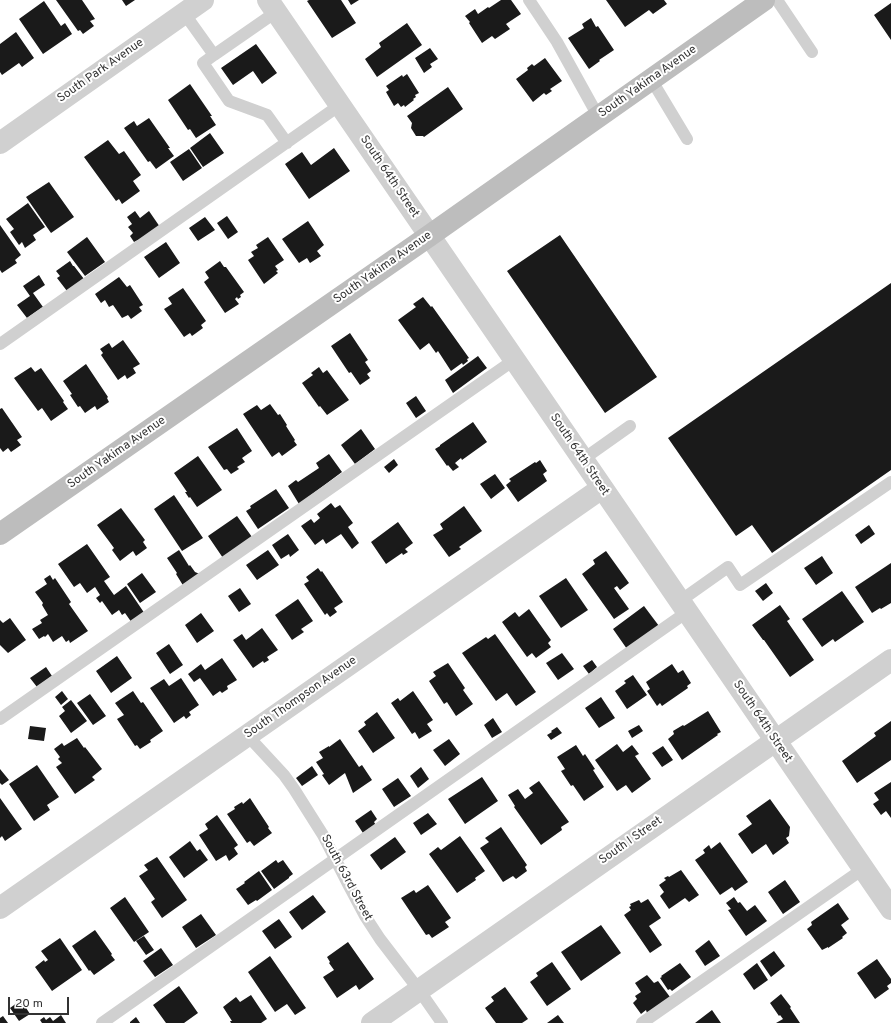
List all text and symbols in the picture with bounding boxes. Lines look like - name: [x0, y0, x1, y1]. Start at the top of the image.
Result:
- street label: South Park Avenue: [55, 36, 147, 106]
- street label: South Yakima Avenue: [596, 43, 700, 121]
- street label: South 64th Street: [356, 133, 422, 221]
- street label: South Yakima Avenue: [331, 229, 435, 307]
- street label: South 64th Street: [546, 411, 612, 499]
- street label: South Yakima Avenue: [65, 414, 169, 492]
- street label: South Thompson Avenue: [242, 654, 360, 742]
- street label: South 64th Street: [729, 678, 795, 766]
- street label: South I Street: [597, 814, 665, 868]
- street label: South 63rd Street: [317, 832, 375, 924]
- scale bar: [10, 989, 71, 1015]
- text: 20 m: [15, 996, 43, 1012]

